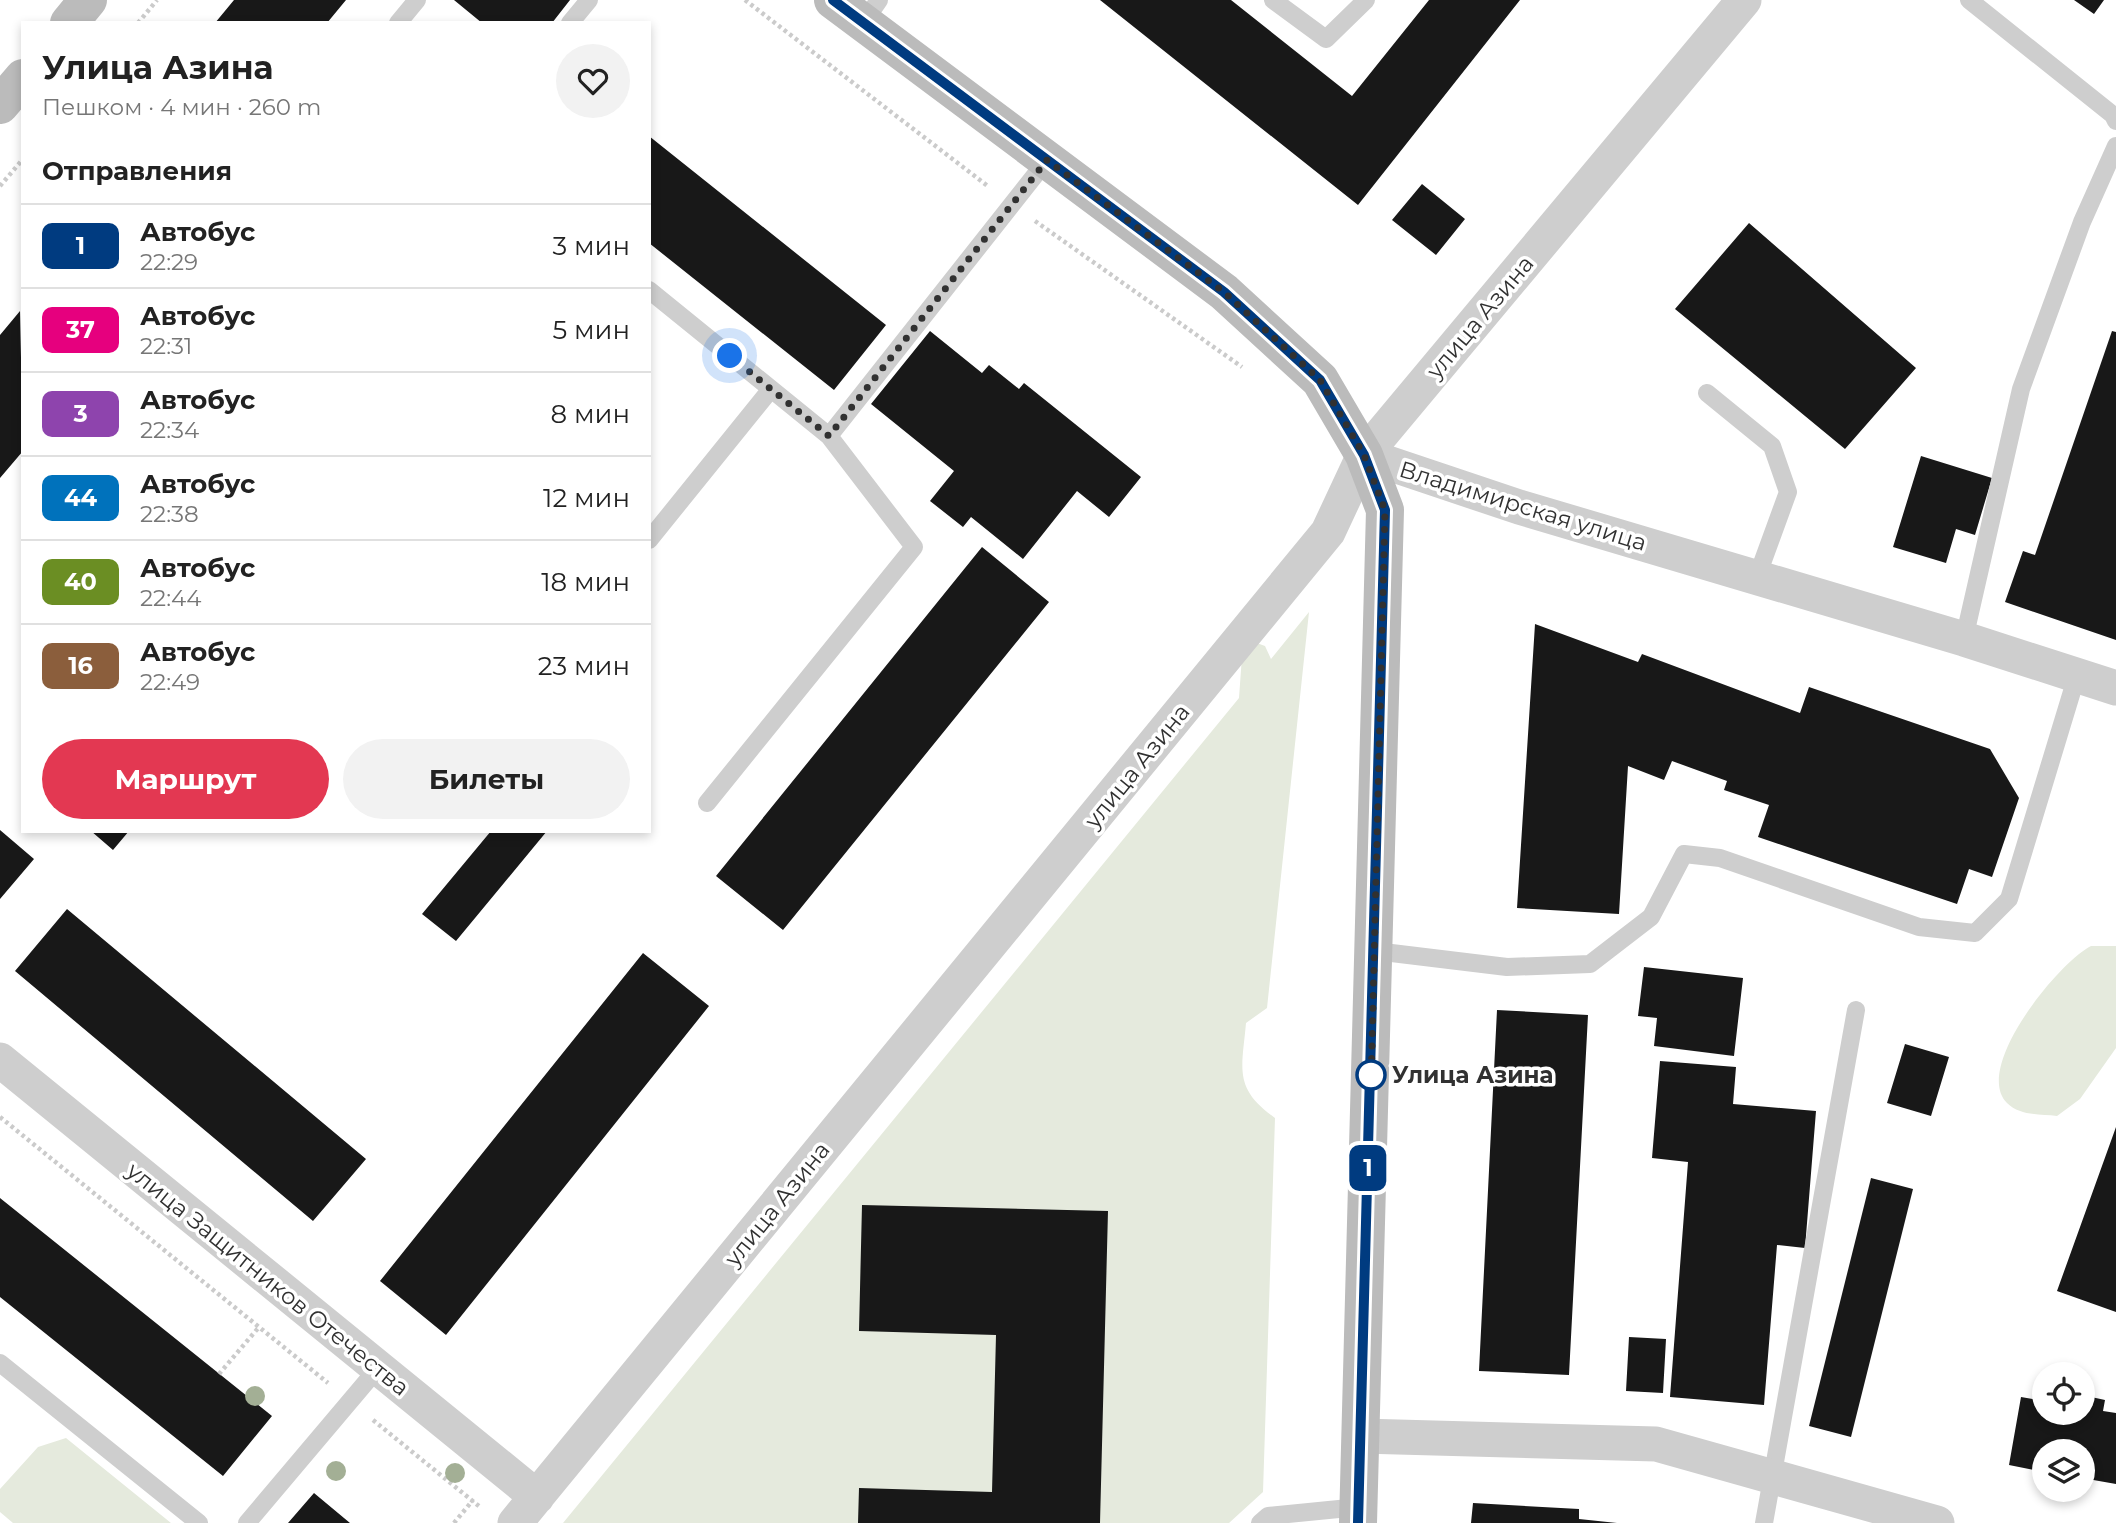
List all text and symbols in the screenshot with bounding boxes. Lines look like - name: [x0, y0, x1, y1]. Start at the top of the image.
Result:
- button: heart: [556, 44, 630, 118]
- text: Улица Азина: [42, 47, 274, 87]
- text: Пешком · 4 мин · 260 m: [42, 93, 321, 121]
- text: Отправления: [42, 155, 232, 187]
- text: Автобус: [140, 216, 255, 248]
- text: 3 мин: [553, 230, 630, 262]
- text: 1: [76, 231, 85, 260]
- text: 22:29: [140, 248, 198, 276]
- street label: улица Азина: [1420, 250, 1540, 385]
- text: Автобус: [140, 300, 255, 332]
- text: 5 мин: [552, 314, 630, 346]
- text: 37: [66, 315, 95, 344]
- text: 22:31: [140, 332, 192, 360]
- your location: [712, 338, 747, 373]
- text: Автобус: [140, 384, 255, 416]
- text: 8 мин: [551, 398, 630, 430]
- text: 3: [73, 399, 88, 428]
- text: 22:34: [140, 416, 199, 444]
- street label: Владимирская улица: [1396, 455, 1650, 557]
- text: Автобус: [140, 468, 255, 500]
- text: 12 мин: [543, 482, 630, 514]
- text: 44: [64, 483, 97, 512]
- text: 22:38: [140, 500, 199, 528]
- text: Автобус: [140, 552, 255, 584]
- text: 18 мин: [541, 566, 630, 598]
- text: 40: [64, 567, 97, 596]
- text: 22:44: [140, 584, 201, 612]
- text: Автобус: [140, 636, 255, 668]
- text: 23 мин: [538, 650, 630, 682]
- text: 16: [68, 651, 93, 680]
- text: 22:49: [140, 668, 200, 696]
- street label: улица Азина: [1078, 698, 1196, 835]
- button: Маршрут: [42, 739, 329, 819]
- button: Билеты: [343, 739, 630, 819]
- marker: Улица Азина: [1356, 1060, 1386, 1090]
- place label: Улица Азина: [1392, 1061, 1553, 1089]
- street label: улица Азина: [718, 1136, 836, 1273]
- line badge: 1: [1345, 1145, 1391, 1191]
- text: 1: [1363, 1153, 1373, 1182]
- street label: улица Защитников Отечества: [120, 1156, 415, 1402]
- map controls: [2032, 1362, 2095, 1502]
- button: locate: [2032, 1362, 2095, 1425]
- button: layers: [2032, 1439, 2095, 1502]

